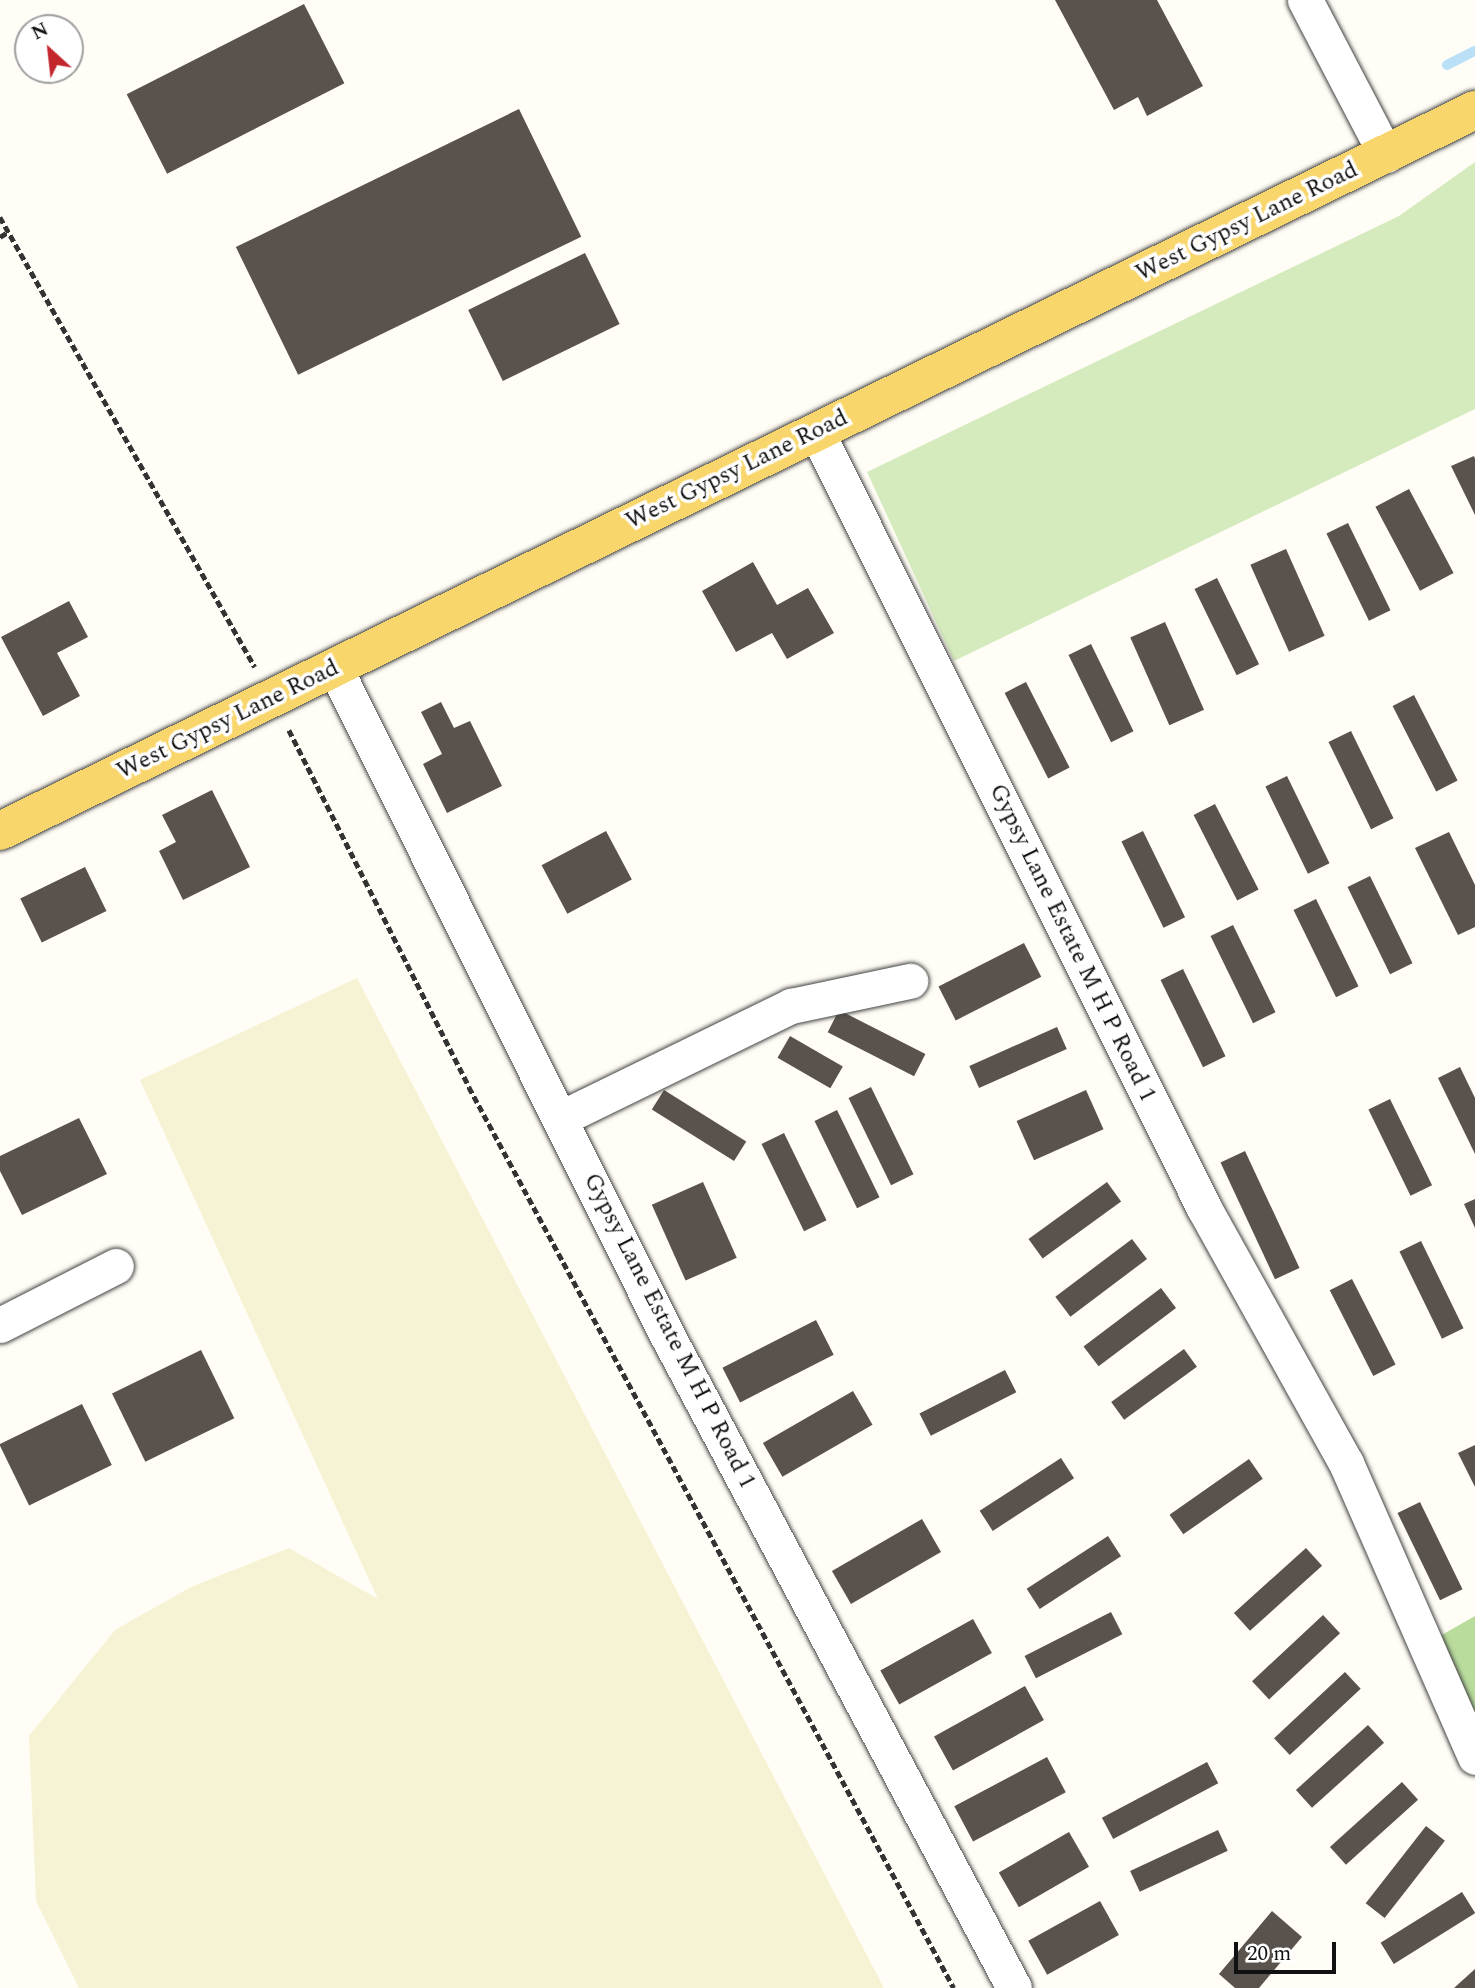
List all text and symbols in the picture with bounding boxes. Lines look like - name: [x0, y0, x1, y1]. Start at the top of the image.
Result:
- north arrow: [14, 14, 84, 84]
- text: N: [27, 15, 54, 48]
- street label: West Gypsy Lane Road: [1131, 156, 1363, 288]
- street label: West Gypsy Lane Road: [621, 404, 853, 536]
- street label: West Gypsy Lane Road: [112, 654, 344, 786]
- street label: Gypsy Lane Estate M H P Road 1: [982, 779, 1162, 1107]
- street label: Gypsy Lane Estate M H P Road 1: [577, 1169, 761, 1493]
- scale bar: [1237, 1928, 1338, 1972]
- text: 20 m: [1247, 1938, 1291, 1970]

